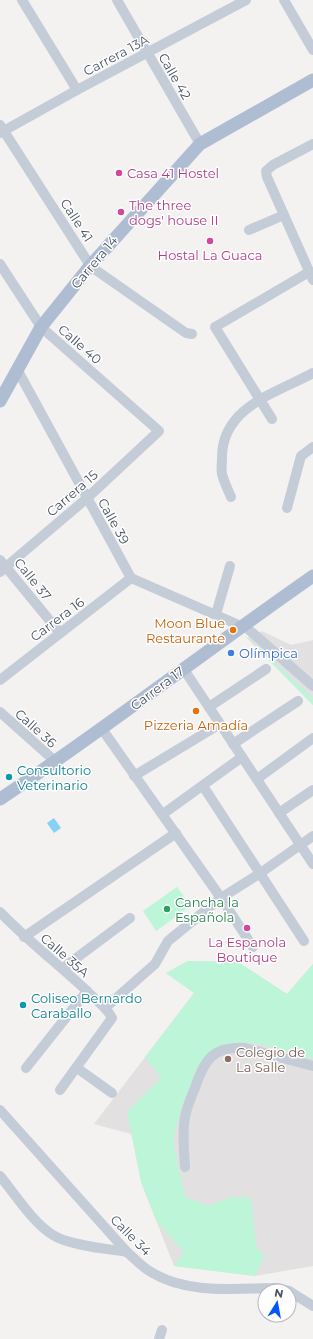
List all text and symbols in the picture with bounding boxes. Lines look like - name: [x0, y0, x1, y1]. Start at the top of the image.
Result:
- street label: Carrera 13A: [80, 31, 152, 79]
- street label: Calle 42: [155, 50, 195, 102]
- place label: Casa 41 Hostel: [127, 165, 219, 181]
- marker: Casa 41 Hostel: [114, 168, 124, 178]
- street label: Calle 41: [57, 196, 97, 244]
- place label: The three dogs' house II: [129, 197, 218, 228]
- marker: The three dogs' house II: [116, 207, 126, 217]
- street label: Carrera 14: [67, 232, 121, 292]
- marker: Hostal La Guaca: [205, 236, 215, 246]
- place label: Hostal La Guaca: [158, 247, 262, 263]
- street label: Calle 40: [55, 321, 105, 367]
- street label: Carrera 15: [43, 466, 101, 520]
- street label: Calle 39: [95, 495, 133, 547]
- street label: Calle 37: [11, 555, 55, 604]
- street label: Carrera 16: [27, 594, 87, 644]
- place label: Moon Blue Restaurante: [146, 615, 225, 646]
- marker: Moon Blue Restaurante: [228, 625, 238, 635]
- place label: Olímpica: [239, 645, 298, 661]
- marker: Olímpica: [226, 648, 236, 658]
- street label: Carrera 17: [127, 662, 187, 713]
- street label: Calle 36: [12, 705, 60, 751]
- marker: Pizzeria Amadía: [191, 706, 201, 716]
- place label: Pizzeria Amadía: [144, 717, 248, 733]
- place label: Consultorio Veterinario: [17, 762, 91, 793]
- marker: Consultorio Veterinario: [4, 772, 14, 782]
- place label: Cancha la Española: [175, 894, 239, 925]
- marker: Cancha la Española: [162, 904, 172, 914]
- marker: La Espanola Boutique: [242, 923, 252, 933]
- street label: Calle 35A: [38, 930, 93, 981]
- place label: La Espanola Boutique: [208, 934, 286, 965]
- place label: Coliseo Bernardo Caraballo: [31, 990, 142, 1021]
- marker: Coliseo Bernardo Caraballo: [18, 1000, 28, 1010]
- place label: Colegio de La Salle: [236, 1044, 305, 1075]
- marker: Colegio de La Salle: [223, 1054, 233, 1064]
- street label: Calle 34: [107, 1211, 155, 1259]
- north arrow: [257, 1283, 297, 1323]
- text: N: [273, 1285, 285, 1301]

